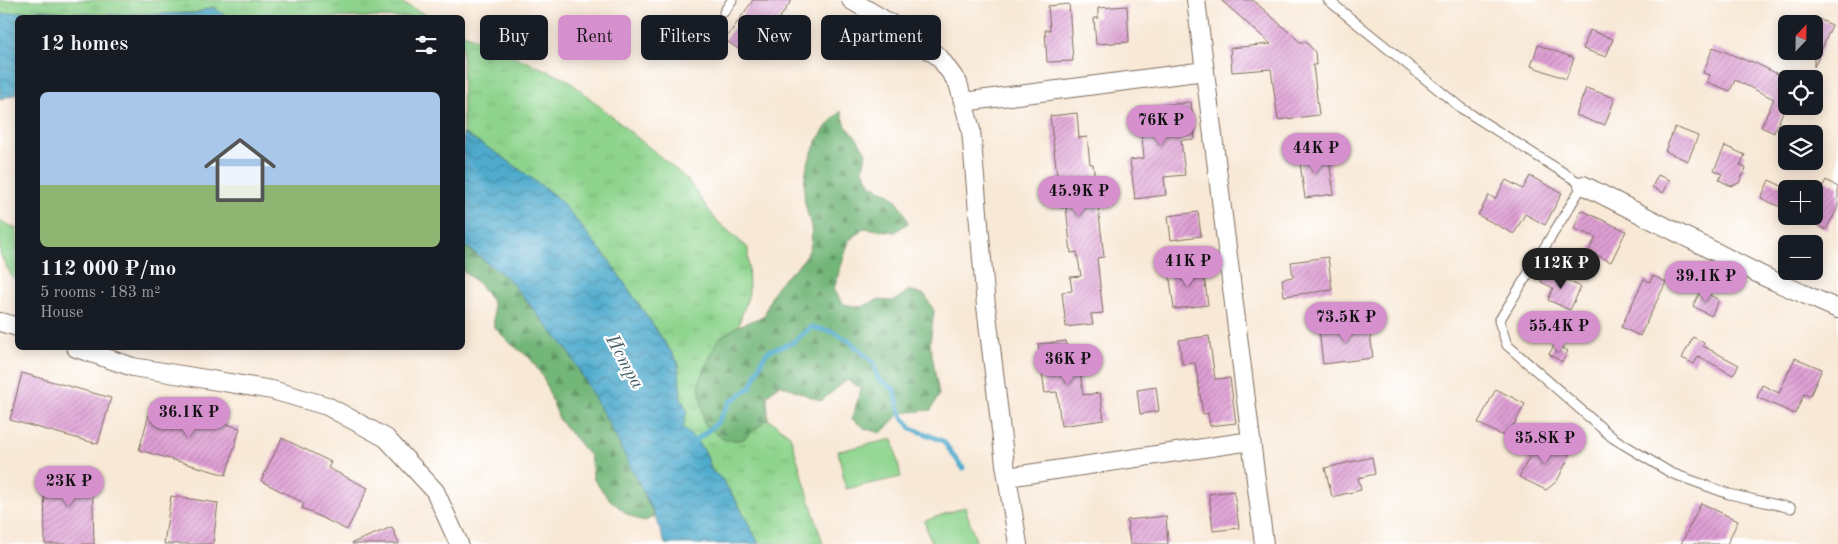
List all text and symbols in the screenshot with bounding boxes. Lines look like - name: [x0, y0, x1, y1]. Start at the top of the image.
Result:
- chip: Buy: [480, 15, 548, 60]
- chip: Rent: [558, 15, 631, 60]
- chip: Filters: [641, 15, 728, 60]
- chip: New: [738, 15, 811, 60]
- chip: Apartment: [821, 15, 941, 60]
- north arrow: [1778, 15, 1822, 60]
- map controls: [1778, 15, 1823, 280]
- icon: filters: [412, 31, 440, 59]
- text: 12 homes: [40, 34, 128, 55]
- button: locate: [1778, 70, 1823, 115]
- pin: 76K ₽: [1126, 104, 1196, 147]
- text: 76K ₽: [1138, 113, 1184, 129]
- icon: home: [195, 125, 285, 215]
- button: layers: [1778, 125, 1823, 170]
- pin: 44K ₽: [1281, 132, 1351, 175]
- text: 44K ₽: [1293, 141, 1339, 157]
- pin: 45.9K ₽: [1033, 176, 1125, 218]
- button: +: [1778, 180, 1823, 225]
- text: 45.9K ₽: [1049, 184, 1109, 200]
- button: −: [1778, 235, 1823, 280]
- pin: 41K ₽: [1153, 246, 1223, 288]
- pin: 112K ₽: [1520, 248, 1602, 290]
- text: 41K ₽: [1165, 254, 1211, 270]
- text: 112K ₽: [1533, 256, 1589, 272]
- text: 112 000 ₽/mo: [40, 259, 176, 280]
- pin: 39.1K ₽: [1660, 260, 1752, 303]
- text: 39.1K ₽: [1676, 269, 1736, 285]
- text: 5 rooms · 183 m²: [40, 285, 160, 301]
- pin: 73.5K ₽: [1300, 302, 1392, 344]
- text: House: [40, 305, 83, 321]
- text: 73.5K ₽: [1316, 310, 1376, 326]
- pin: 55.4K ₽: [1513, 310, 1605, 353]
- text: 55.4K ₽: [1529, 319, 1589, 335]
- water label: Истра: [601, 331, 646, 393]
- pin: 36K ₽: [1033, 344, 1103, 386]
- text: 36K ₽: [1045, 352, 1091, 368]
- pin: 36.1K ₽: [143, 396, 235, 439]
- text: 36.1K ₽: [159, 405, 219, 421]
- pin: 35.8K ₽: [1499, 422, 1591, 465]
- text: 35.8K ₽: [1515, 431, 1575, 447]
- pin: 23K ₽: [34, 466, 104, 508]
- text: 23K ₽: [46, 474, 92, 490]

